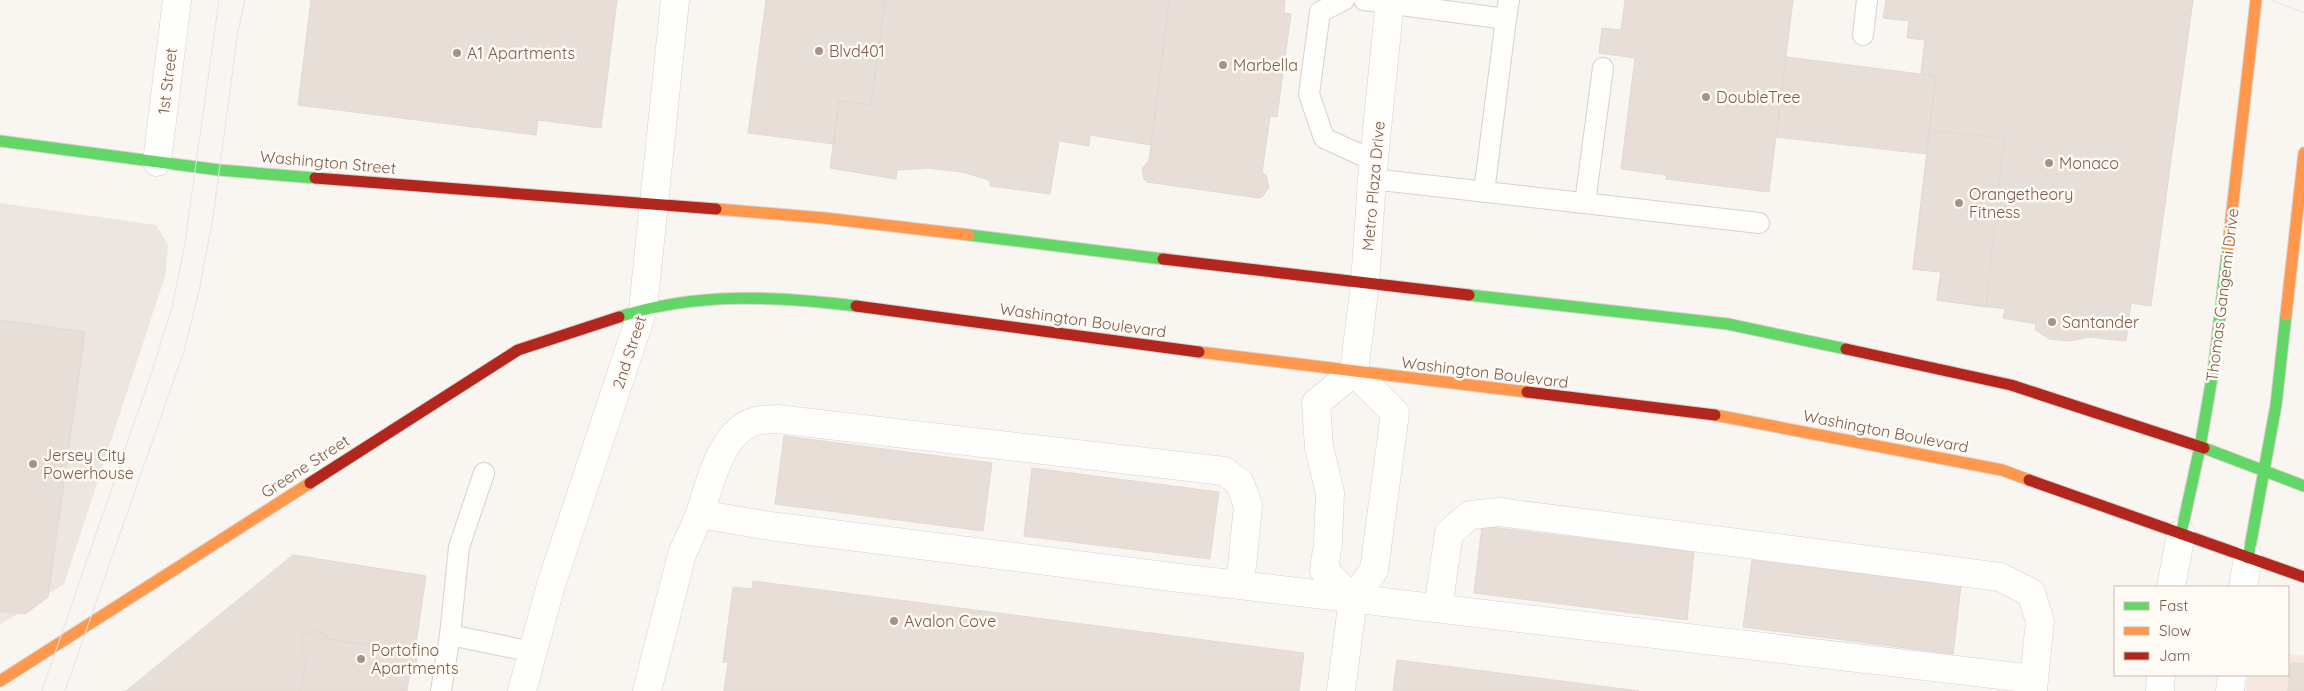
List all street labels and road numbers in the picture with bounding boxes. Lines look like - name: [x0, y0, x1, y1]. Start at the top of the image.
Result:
- street label: 1st Street: [153, 47, 181, 115]
- street label: Metro Plaza Drive: [1357, 120, 1389, 252]
- street label: Washington Street: [259, 146, 397, 178]
- street label: Thomas Gangemi Drive: [2201, 207, 2243, 383]
- street label: Washington Boulevard: [998, 298, 1168, 342]
- street label: 2nd Street: [608, 313, 650, 391]
- street label: Washington Boulevard: [1400, 352, 1570, 392]
- street label: Washington Boulevard: [1802, 405, 1970, 457]
- street label: Greene Street: [257, 430, 353, 502]

